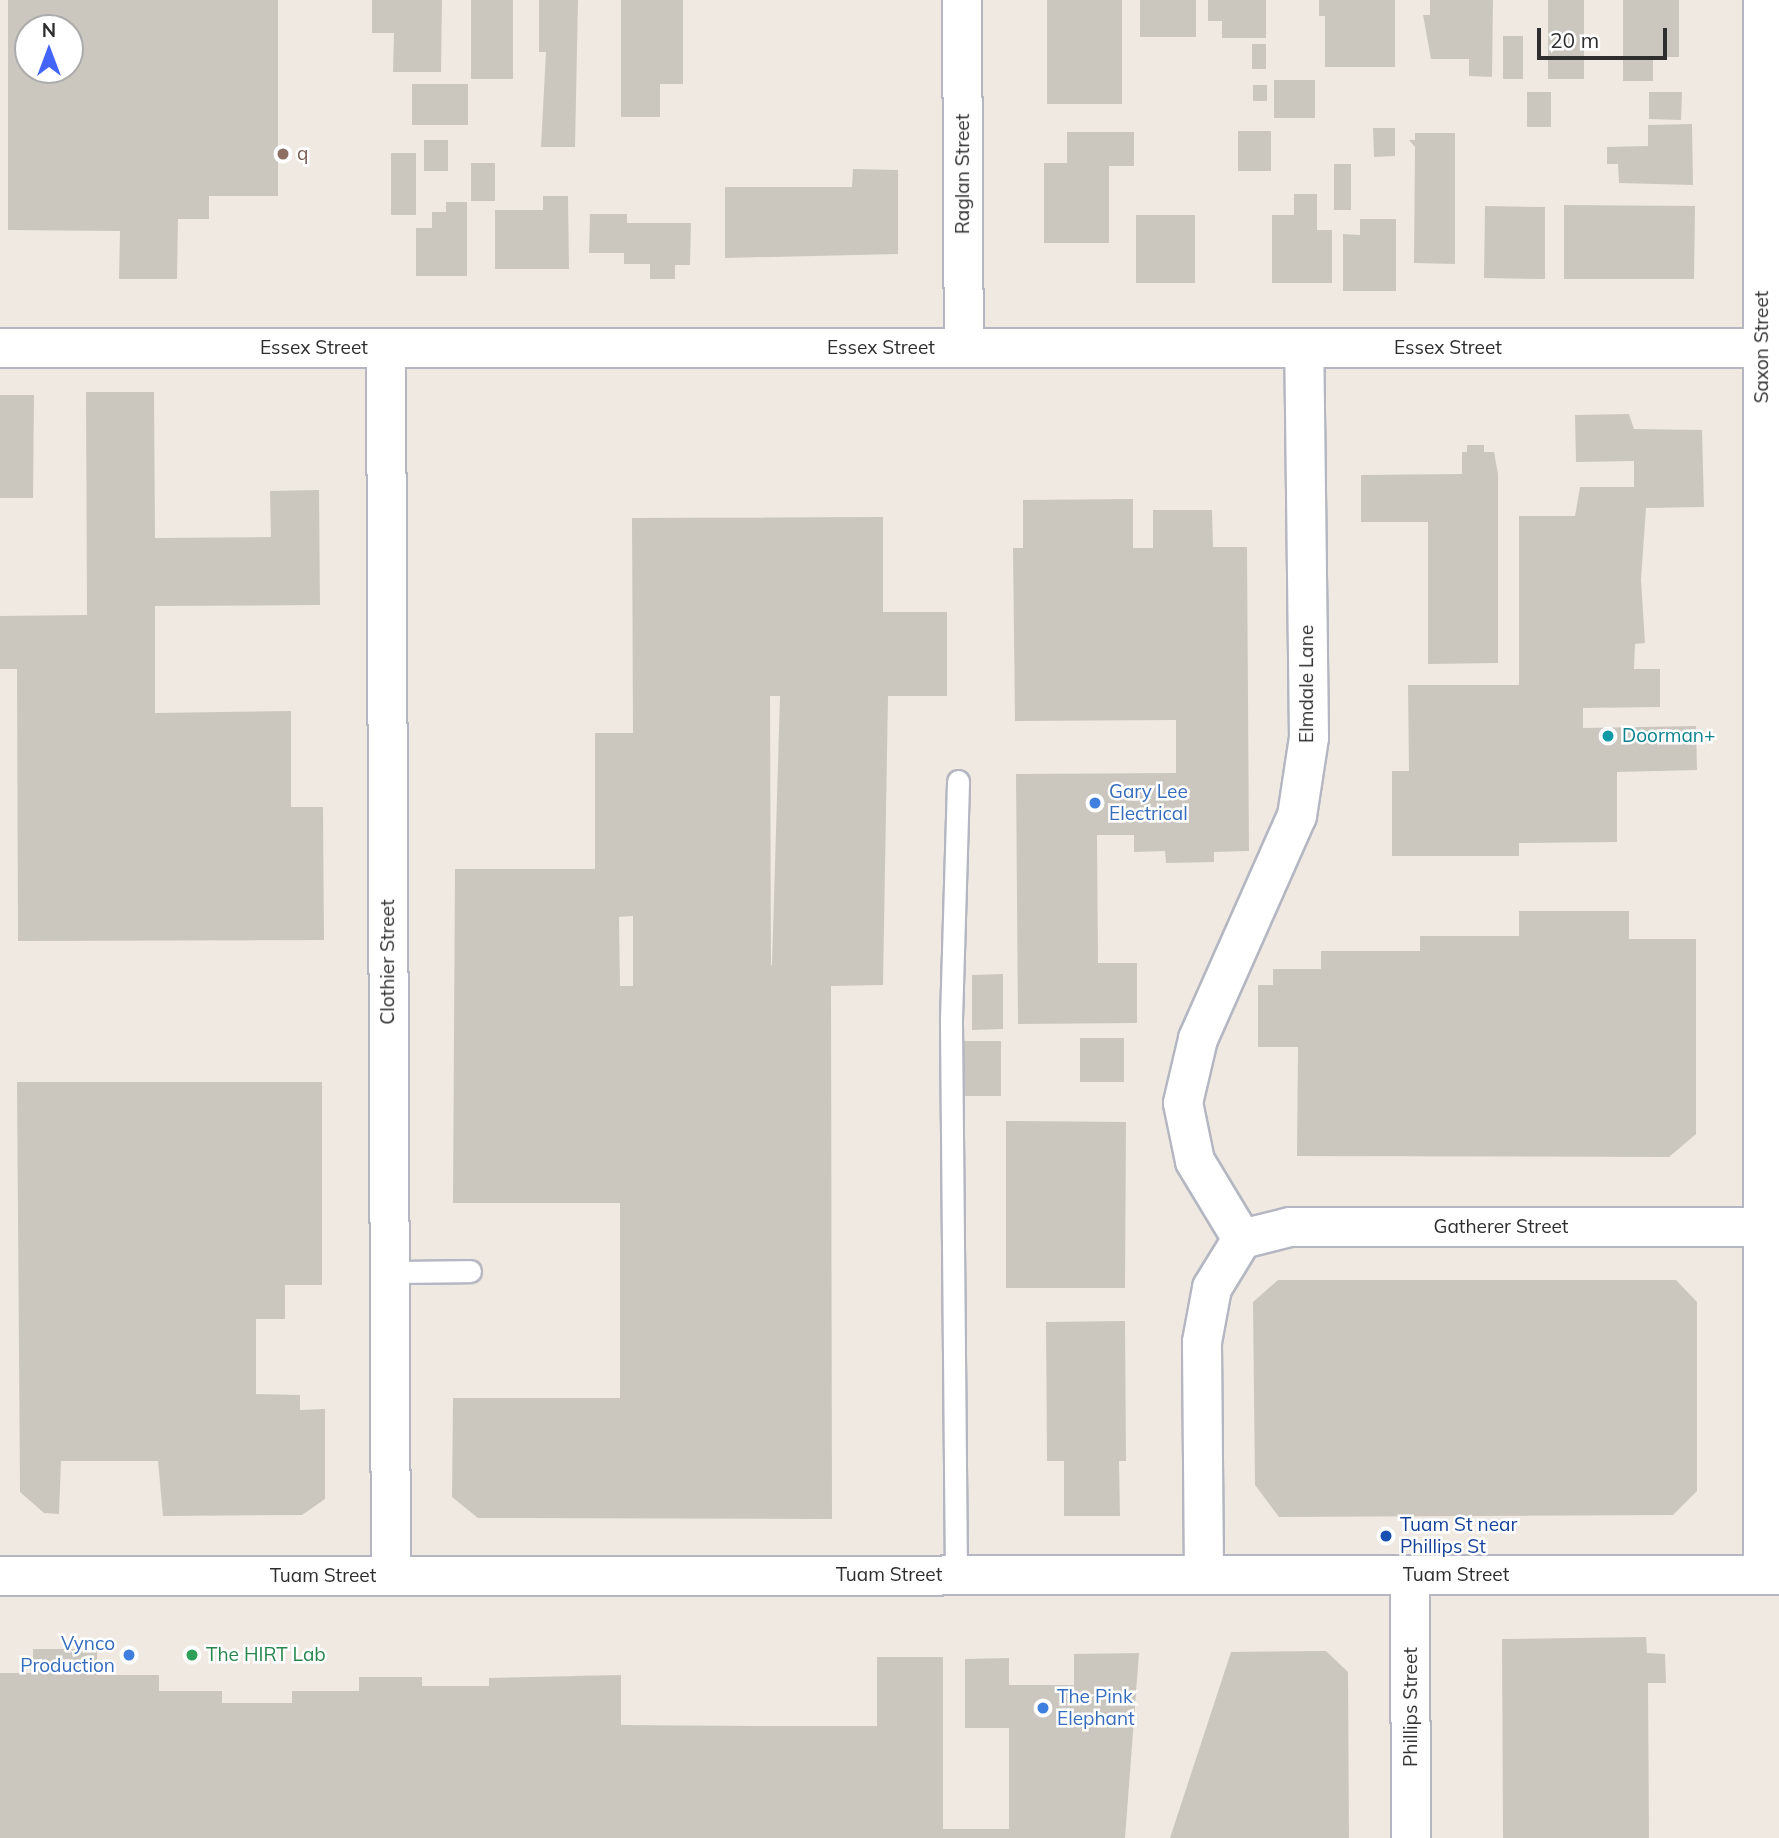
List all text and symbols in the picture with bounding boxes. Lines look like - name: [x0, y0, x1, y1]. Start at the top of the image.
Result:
- north arrow: [14, 14, 84, 84]
- scale bar: [1541, 14, 1670, 58]
- text: N: [42, 18, 56, 42]
- text: 20 m: [1550, 27, 1599, 53]
- street label: Raglan Street: [952, 114, 974, 234]
- place label: q: [297, 143, 308, 165]
- marker: q: [275, 146, 291, 162]
- street label: Saxon Street: [1751, 291, 1773, 403]
- street label: Essex Street: [260, 337, 368, 359]
- street label: Essex Street: [827, 337, 935, 359]
- street label: Essex Street: [1394, 337, 1502, 359]
- street label: Elmdale Lane: [1296, 625, 1318, 743]
- place label: Doorman+: [1622, 725, 1715, 747]
- marker: Doorman+: [1600, 728, 1616, 744]
- place label: Gary Lee Electrical: [1109, 781, 1188, 825]
- marker: Gary Lee Electrical: [1087, 795, 1103, 811]
- street label: Clothier Street: [377, 899, 399, 1025]
- street label: Gatherer Street: [1434, 1216, 1568, 1238]
- place label: Tuam St near Phillips St: [1400, 1514, 1517, 1558]
- marker: Tuam St near Phillips St: [1378, 1528, 1394, 1544]
- street label: Tuam Street: [836, 1564, 942, 1586]
- street label: Tuam Street: [1403, 1564, 1509, 1586]
- street label: Tuam Street: [270, 1565, 376, 1587]
- place label: Vynco Production: [20, 1633, 115, 1677]
- place label: The HIRT Lab: [206, 1644, 326, 1666]
- marker: Vynco Production: [121, 1647, 137, 1663]
- marker: The HIRT Lab: [184, 1647, 200, 1663]
- street label: Phillips Street: [1400, 1647, 1422, 1767]
- place label: The Pink Elephant: [1057, 1686, 1135, 1730]
- marker: The Pink Elephant: [1035, 1700, 1051, 1716]

